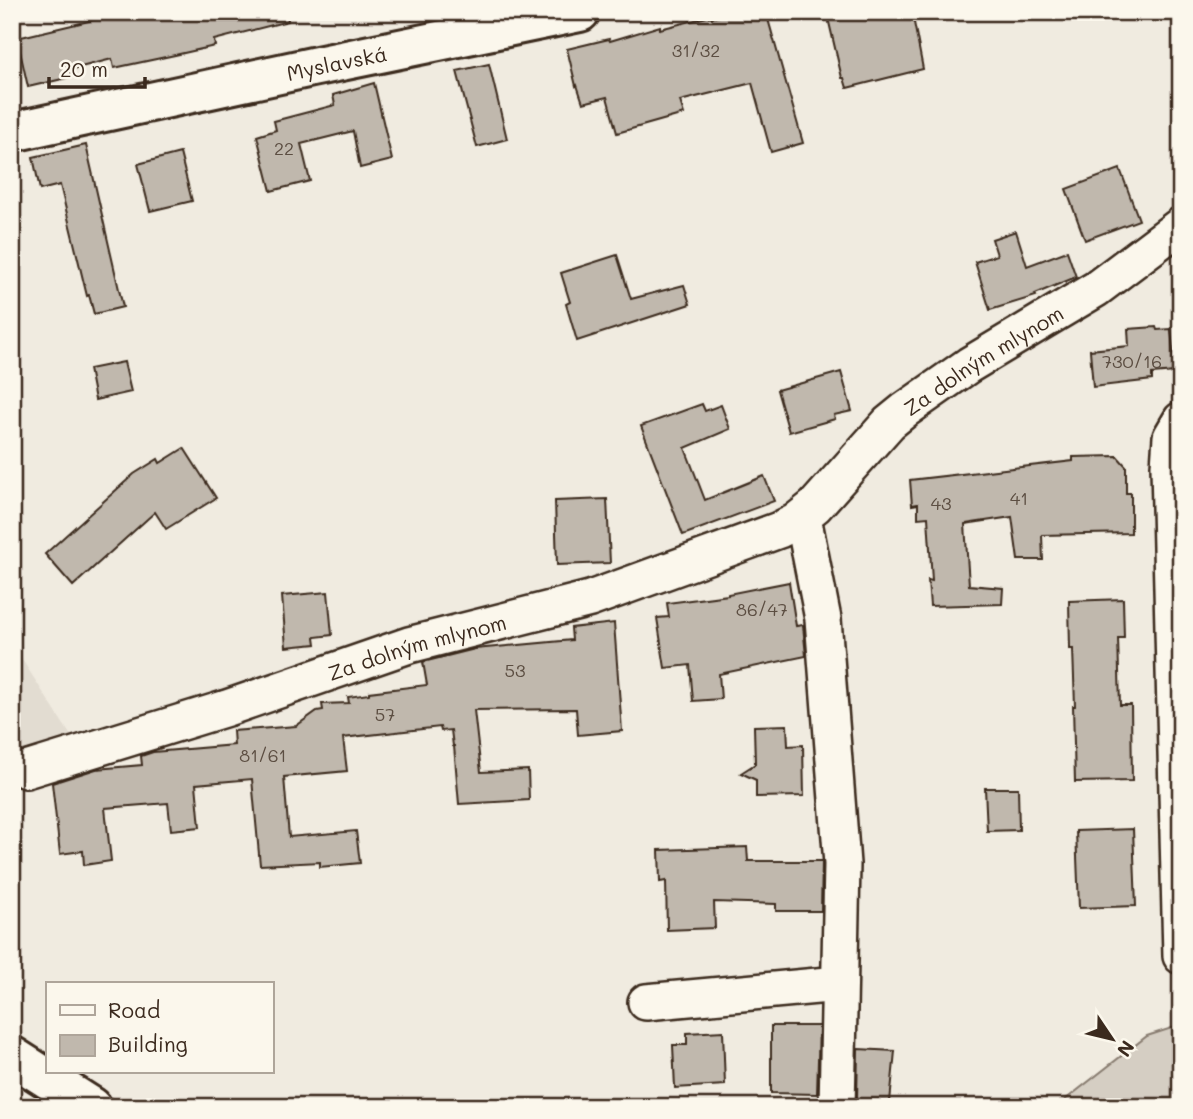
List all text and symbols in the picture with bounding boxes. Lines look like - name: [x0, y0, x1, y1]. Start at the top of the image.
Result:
- house number: 31/32: [672, 38, 720, 62]
- street label: Myslavská: [284, 39, 389, 86]
- scale bar: [49, 46, 145, 90]
- text: 20 m: [60, 55, 108, 82]
- house number: 22: [274, 136, 294, 160]
- street label: Za dolným mlynom: [897, 298, 1068, 421]
- house number: 730/16: [1102, 349, 1162, 373]
- house number: 41: [1010, 486, 1028, 510]
- house number: 43: [930, 491, 952, 515]
- house number: 86/47: [736, 597, 788, 621]
- street label: Za dolným mlynom: [324, 607, 509, 686]
- house number: 53: [504, 658, 526, 682]
- house number: 57: [375, 702, 395, 726]
- house number: 81/61: [239, 743, 287, 767]
- legend: [46, 982, 273, 1074]
- text: Road: [108, 996, 160, 1023]
- north arrow: [1078, 1004, 1148, 1074]
- text: Building: [108, 1030, 188, 1057]
- text: N: [1112, 1036, 1141, 1062]

